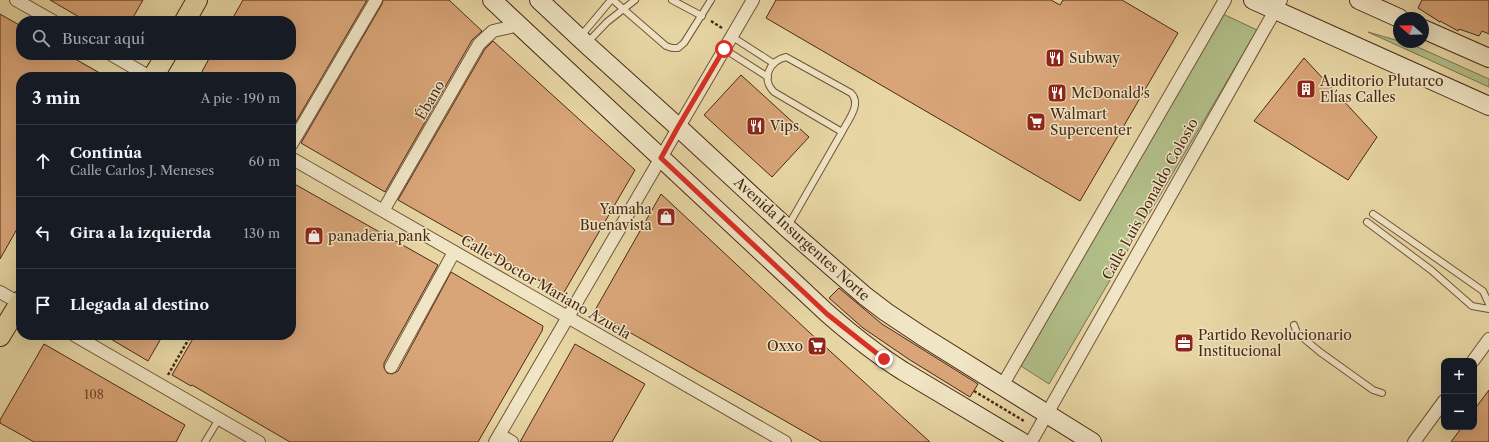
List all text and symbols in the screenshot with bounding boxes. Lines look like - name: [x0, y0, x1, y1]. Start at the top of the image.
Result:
- north arrow: [1393, 12, 1429, 48]
- search box: [16, 16, 296, 60]
- icon: search: [30, 27, 52, 49]
- text: Buscar aquí: [62, 29, 145, 48]
- route start: [715, 40, 733, 58]
- restaurant icon: Subway: [1044, 47, 1066, 69]
- place label: Subway: [1069, 49, 1120, 67]
- place label: Auditorio Plutarco Elías Calles: [1319, 72, 1444, 106]
- street label: Ébano: [411, 77, 449, 123]
- building icon: Auditorio Plutarco Elías Calles: [1295, 78, 1317, 100]
- restaurant icon: McDonald's: [1046, 82, 1068, 104]
- place label: McDonald's: [1071, 84, 1150, 102]
- text: 3 min: [32, 88, 81, 108]
- text: A pie · 190 m: [201, 90, 280, 106]
- place label: Walmart Supercenter: [1049, 105, 1132, 139]
- supermarket icon: Walmart Supercenter: [1025, 111, 1047, 133]
- restaurant icon: Vips: [745, 115, 767, 137]
- street label: Calle Luis Donaldo Colosio: [1098, 115, 1202, 283]
- place label: Vips: [769, 117, 799, 135]
- text: Continúa: [70, 143, 142, 162]
- icon: ahead: [32, 150, 54, 172]
- text: 60 m: [249, 153, 280, 169]
- text: Calle Carlos J. Meneses: [70, 162, 214, 178]
- street label: Avenida Insurgentes Norte: [730, 173, 874, 305]
- place label: Yamaha Buenavista: [580, 200, 653, 234]
- shop icon: Yamaha Buenavista: [655, 206, 677, 228]
- icon: left: [32, 222, 54, 244]
- text: Gira a la izquierda: [70, 223, 211, 242]
- text: 130 m: [244, 225, 280, 241]
- shop icon: panaderia pank: [303, 225, 325, 247]
- place label: panaderia pank: [328, 227, 431, 245]
- street label: Calle Doctor Mariano Azuela: [458, 231, 635, 343]
- icon: arrive: [32, 294, 54, 316]
- text: Llegada al destino: [70, 295, 209, 314]
- place label: Partido Revolucionario Institucional: [1198, 326, 1352, 360]
- office icon: Partido Revolucionario Institucional: [1173, 332, 1195, 354]
- supermarket icon: Oxxo: [806, 335, 828, 357]
- place label: Oxxo: [767, 337, 803, 355]
- route end: [875, 350, 893, 368]
- map controls: [1441, 358, 1477, 430]
- button: +: [1441, 358, 1477, 394]
- house number: 108: [84, 387, 104, 402]
- button: −: [1441, 394, 1477, 430]

